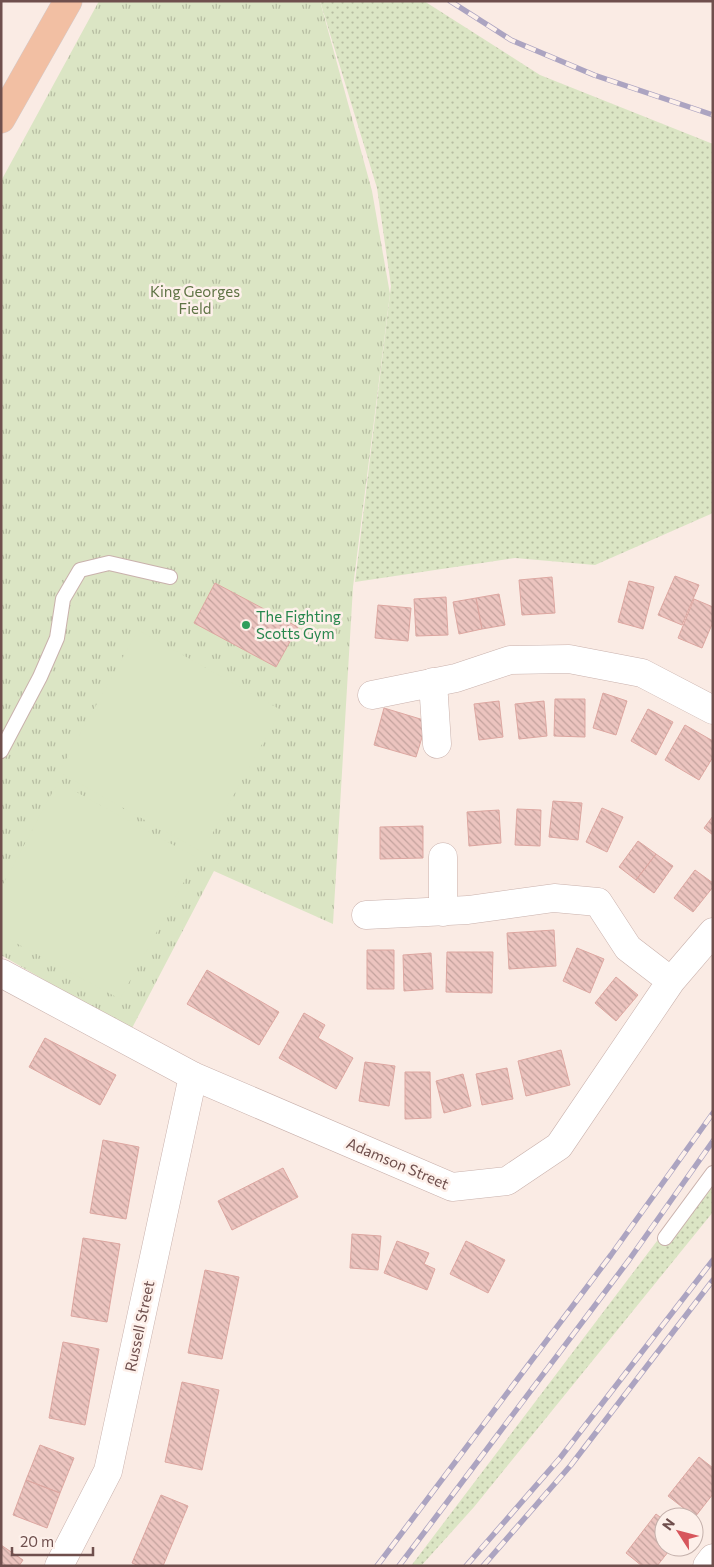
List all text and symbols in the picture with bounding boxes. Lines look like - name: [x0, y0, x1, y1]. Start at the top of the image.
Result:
- park label: King Georges Field: [150, 282, 240, 317]
- place label: The Fighting Scotts Gym: [256, 607, 341, 642]
- marker: The Fighting Scotts Gym: [240, 619, 252, 631]
- street label: Adamson Street: [344, 1133, 452, 1193]
- street label: Russell Street: [121, 1279, 157, 1373]
- north arrow: [654, 1507, 704, 1557]
- text: N: [658, 1515, 678, 1533]
- scale bar: [12, 1524, 94, 1556]
- text: 20 m: [20, 1532, 54, 1550]

